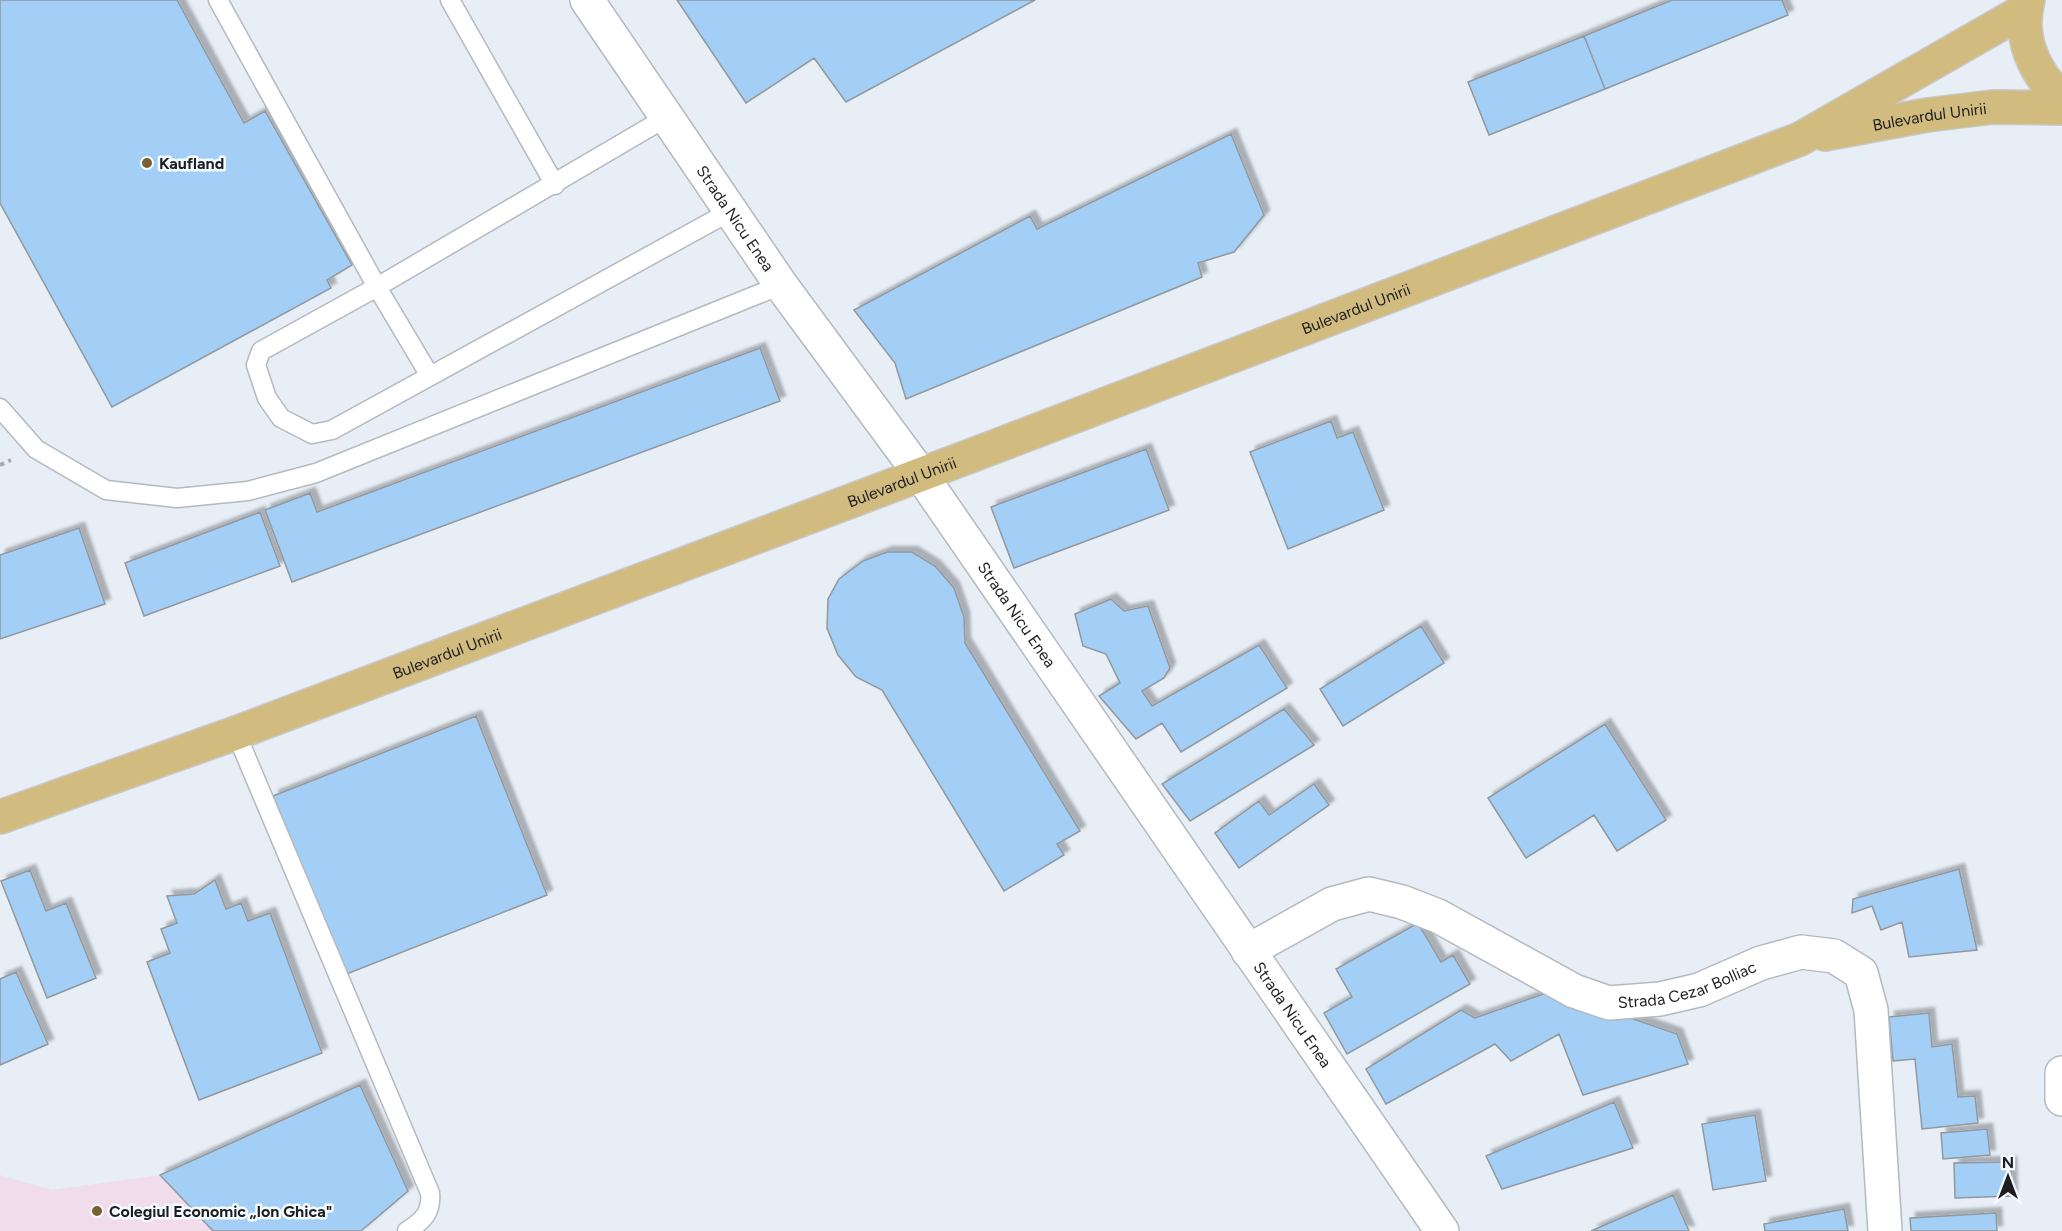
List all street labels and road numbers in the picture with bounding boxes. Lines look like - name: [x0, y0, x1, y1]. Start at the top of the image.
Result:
- street label: Bulevardul Unirii: [1871, 99, 1988, 135]
- street label: Strada Nicu Enea: [692, 162, 778, 275]
- street label: Bulevardul Unirii: [1299, 280, 1413, 339]
- street label: Bulevardul Unirii: [845, 453, 959, 511]
- street label: Strada Nicu Enea: [974, 558, 1060, 671]
- street label: Bulevardul Unirii: [390, 625, 504, 683]
- street label: Strada Cezar Bolliac: [1617, 957, 1759, 1012]
- street label: Strada Nicu Enea: [1249, 958, 1335, 1071]

